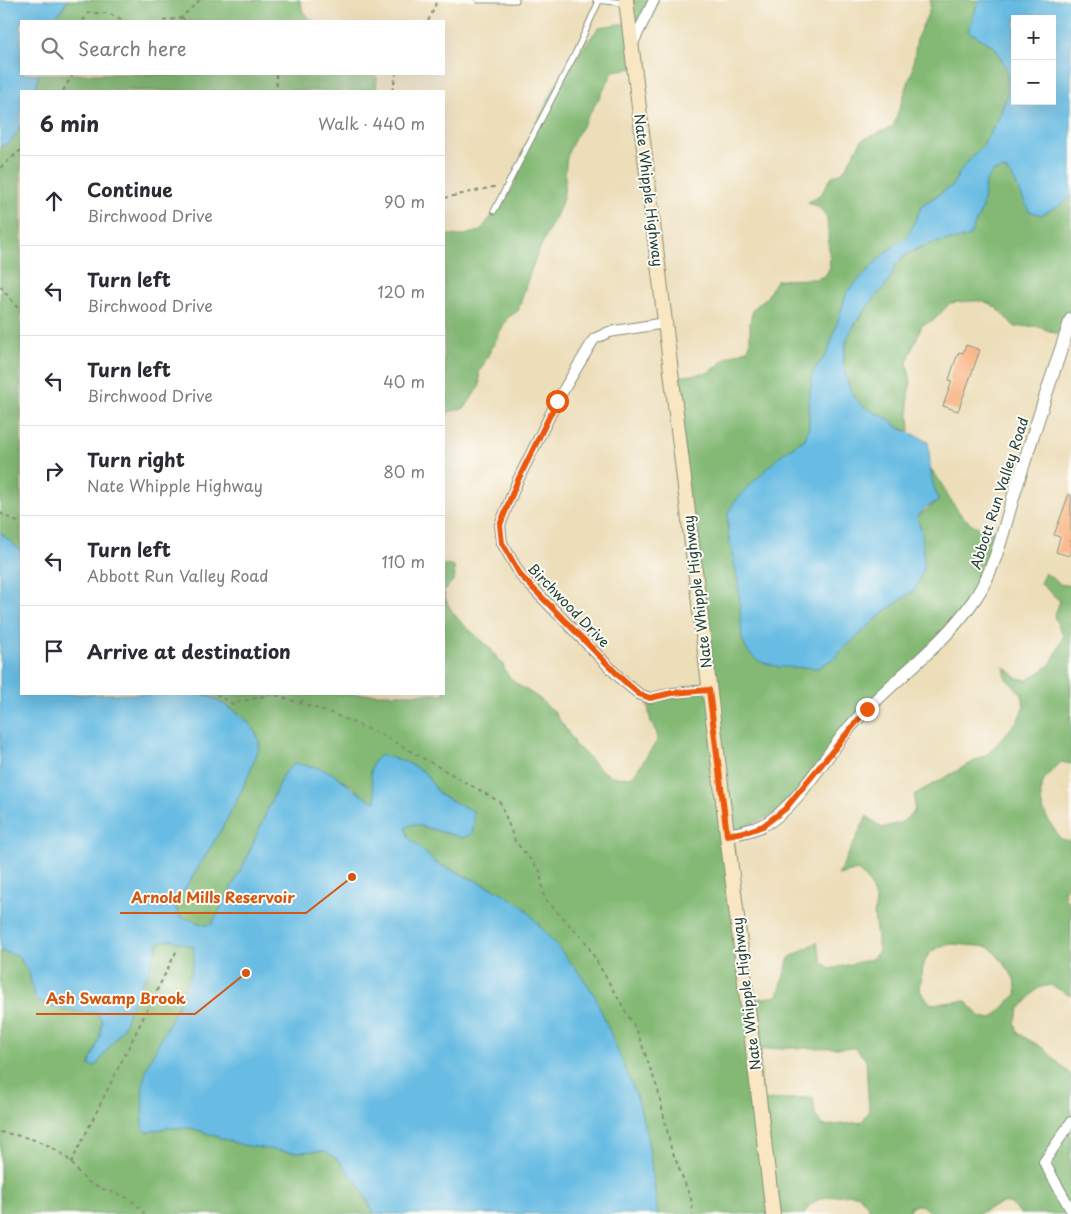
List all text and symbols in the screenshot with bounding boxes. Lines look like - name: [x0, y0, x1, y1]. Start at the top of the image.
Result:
- map controls: [1011, 15, 1056, 105]
- button: +: [1011, 15, 1056, 60]
- search box: [20, 20, 445, 75]
- icon: search: [38, 34, 66, 62]
- text: Search here: [78, 34, 187, 62]
- button: −: [1011, 60, 1056, 105]
- text: 6 min: [40, 107, 99, 139]
- text: Walk · 440 m: [318, 111, 425, 135]
- street label: Nate Whipple Highway: [629, 112, 669, 268]
- text: Continue: [87, 175, 173, 203]
- icon: ahead: [40, 187, 68, 215]
- text: 90 m: [384, 189, 425, 213]
- text: Birchwood Drive: [87, 203, 213, 227]
- text: Turn left: [87, 265, 171, 293]
- icon: left: [40, 277, 68, 305]
- text: 120 m: [378, 279, 425, 303]
- text: Birchwood Drive: [87, 293, 213, 317]
- text: Turn left: [87, 355, 171, 383]
- icon: left: [40, 367, 68, 395]
- text: 40 m: [383, 369, 425, 393]
- text: Birchwood Drive: [87, 383, 213, 407]
- route start: [546, 390, 569, 413]
- street label: Abbott Run Valley Road: [964, 414, 1034, 572]
- text: Turn right: [87, 445, 185, 473]
- icon: right: [40, 457, 68, 485]
- text: 80 m: [383, 459, 425, 483]
- text: Nate Whipple Highway: [87, 473, 263, 497]
- street label: Nate Whipple Highway: [677, 514, 717, 670]
- text: Turn left: [87, 535, 171, 563]
- icon: left: [40, 547, 68, 575]
- text: 110 m: [382, 549, 425, 573]
- street label: Birchwood Drive: [523, 558, 615, 652]
- text: Abbott Run Valley Road: [87, 563, 269, 587]
- icon: arrive: [40, 637, 68, 665]
- text: Arrive at destination: [87, 637, 291, 665]
- route end: [856, 698, 879, 721]
- callout: Arnold Mills Reservoir: [120, 883, 306, 913]
- text: Arnold Mills Reservoir: [130, 885, 295, 908]
- street label: Nate Whipple Highway: [726, 916, 766, 1072]
- callout: Ash Swamp Brook: [36, 984, 195, 1014]
- text: Ash Swamp Brook: [46, 986, 186, 1009]

